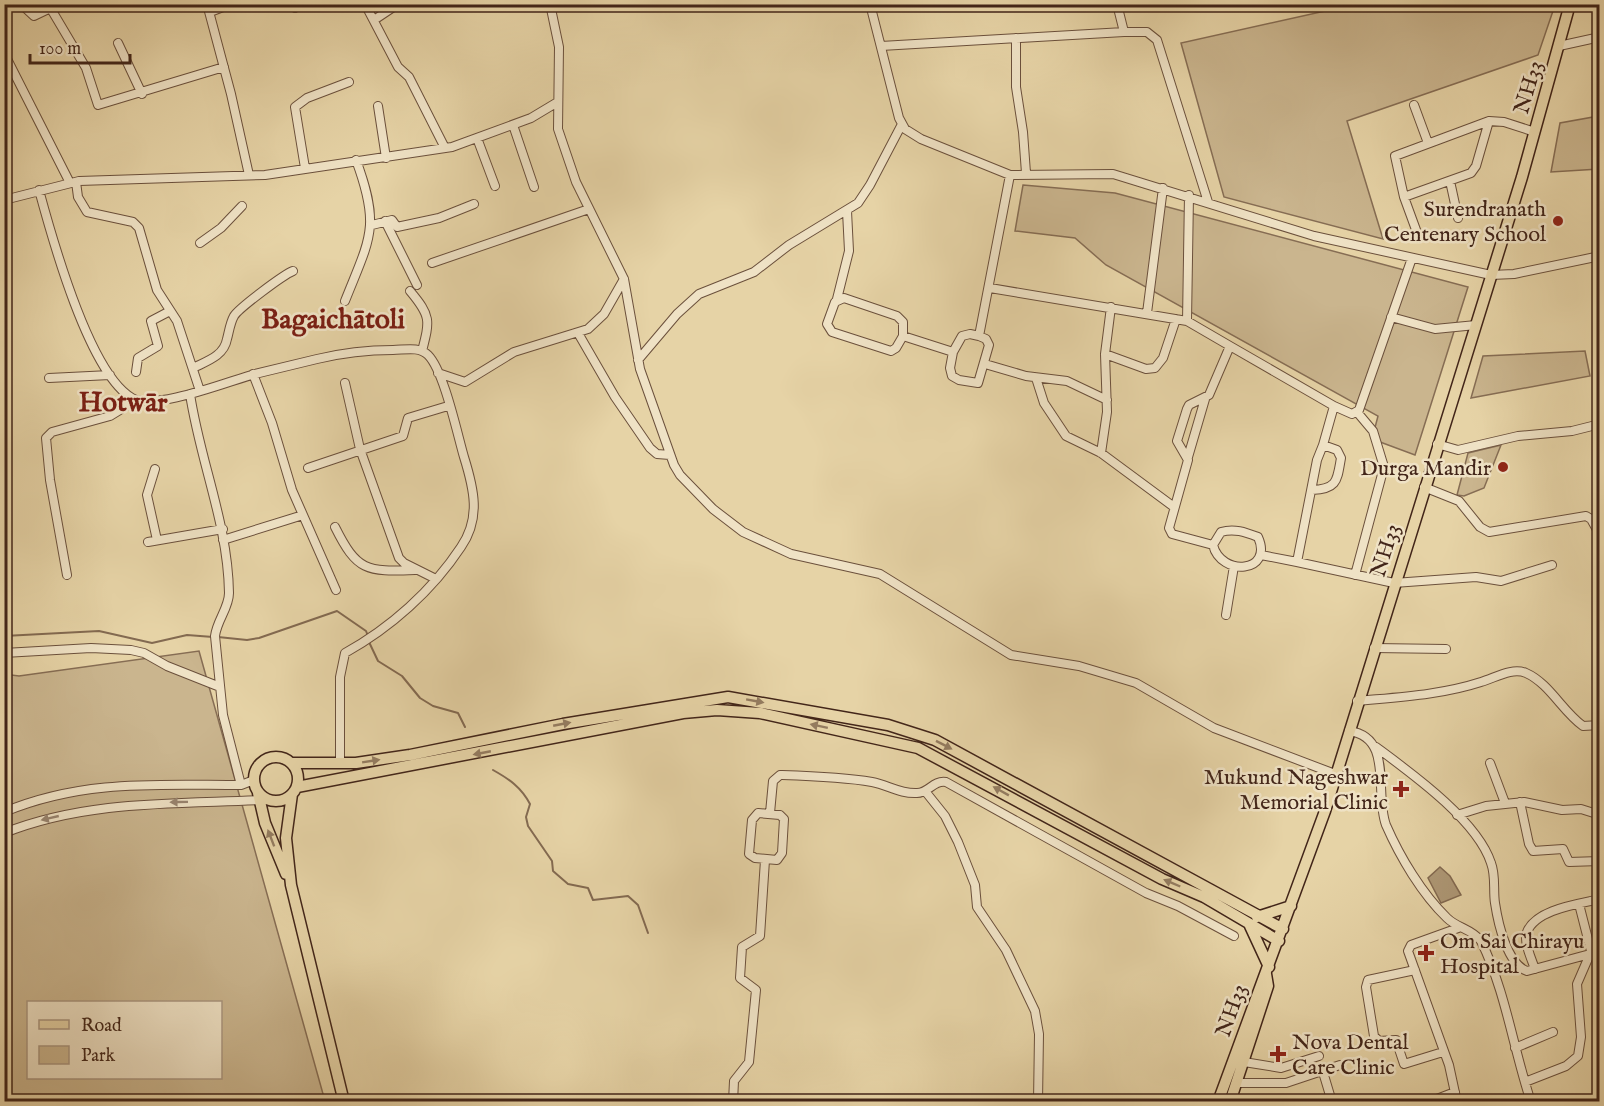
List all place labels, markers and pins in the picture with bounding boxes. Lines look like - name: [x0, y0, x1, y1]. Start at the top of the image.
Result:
- place label: Surendranath Centenary School: [1384, 196, 1546, 249]
- marker: Surendranath Centenary School: [1551, 214, 1565, 228]
- place label: Durga Mandir: [1360, 455, 1491, 483]
- marker: Durga Mandir: [1496, 460, 1510, 474]
- place label: Mukund Nageshwar Memorial Clinic: [1204, 764, 1388, 817]
- marker: Mukund Nageshwar Memorial Clinic: [1392, 780, 1410, 798]
- place label: Om Sai Chirayu Hospital: [1440, 928, 1584, 981]
- marker: Om Sai Chirayu Hospital: [1417, 944, 1435, 962]
- place label: Nova Dental Care Clinic: [1292, 1029, 1409, 1082]
- marker: Nova Dental Care Clinic: [1269, 1045, 1287, 1063]

